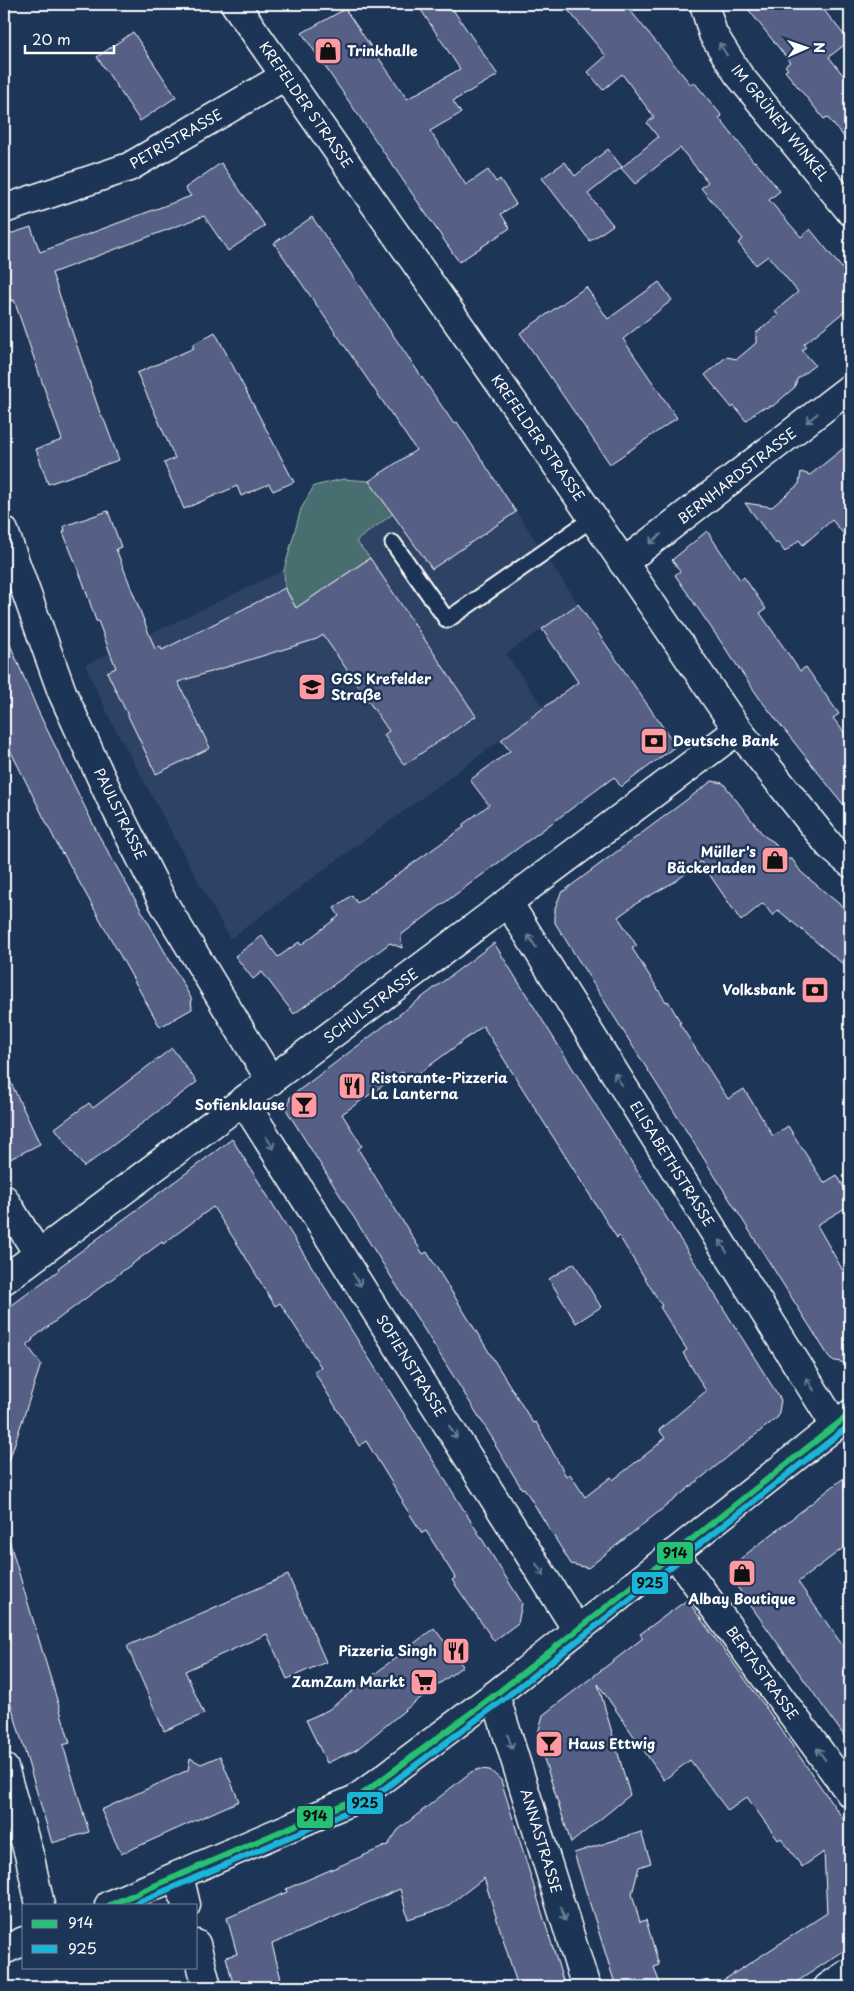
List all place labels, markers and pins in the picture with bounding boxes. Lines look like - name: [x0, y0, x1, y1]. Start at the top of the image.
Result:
- shop icon: Trinkhalle: [313, 36, 343, 66]
- place label: Trinkhalle: [347, 40, 418, 61]
- place label: GGS Krefelder Straße: [331, 668, 432, 705]
- school or university icon: GGS Krefelder Straße: [297, 672, 327, 702]
- bank icon: Deutsche Bank: [639, 726, 669, 756]
- place label: Deutsche Bank: [673, 730, 780, 751]
- place label: Müller's Bäckerladen: [667, 841, 756, 878]
- shop icon: Müller's Bäckerladen: [760, 845, 790, 875]
- bank icon: Volksbank: [800, 975, 830, 1005]
- place label: Volksbank: [723, 979, 797, 1000]
- place label: Ristorante-Pizzeria La Lanterna: [371, 1067, 508, 1104]
- restaurant icon: Ristorante-Pizzeria La Lanterna: [337, 1071, 367, 1101]
- bar icon: Sofienklause: [289, 1090, 319, 1120]
- place label: Sofienklause: [195, 1094, 285, 1115]
- shop icon: Albay Boutique: [727, 1558, 757, 1588]
- place label: Albay Boutique: [687, 1588, 796, 1609]
- restaurant icon: Pizzeria Singh: [441, 1636, 471, 1666]
- place label: Pizzeria Singh: [338, 1640, 437, 1661]
- supermarket icon: ZamZam Markt: [409, 1667, 439, 1697]
- place label: ZamZam Markt: [292, 1671, 405, 1692]
- bar icon: Haus Ettwig: [534, 1729, 564, 1759]
- place label: Haus Ettwig: [568, 1733, 655, 1754]

